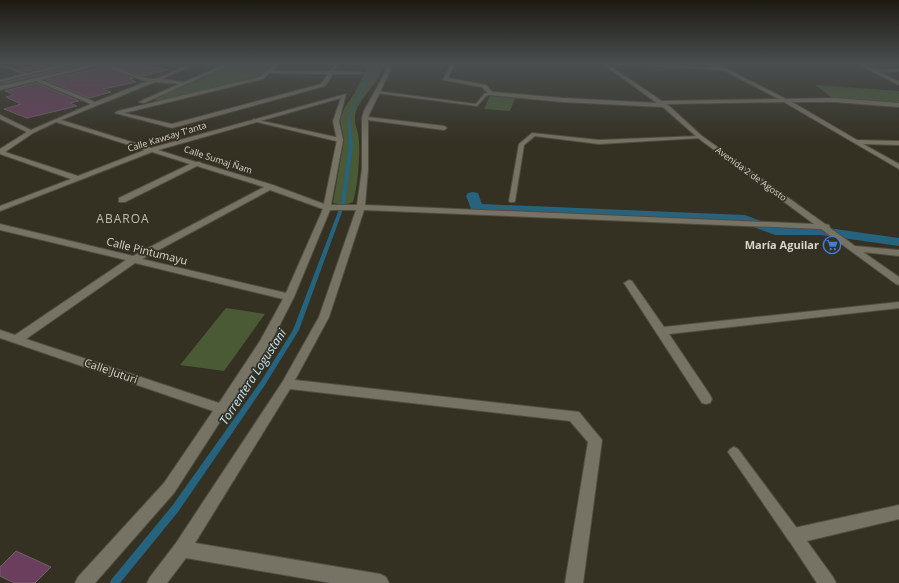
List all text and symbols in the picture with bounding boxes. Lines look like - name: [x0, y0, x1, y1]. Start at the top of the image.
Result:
- street label: Calle Kawsay T'anta: [126, 118, 208, 155]
- street label: Calle Sumaj Ñam: [182, 142, 254, 177]
- street label: Avenida 2 de Agosto: [713, 143, 790, 204]
- district label: ABAROA: [96, 210, 150, 227]
- street label: Calle Pintumayu: [105, 233, 189, 268]
- supermarket icon: María Aguilar: [822, 235, 842, 255]
- place label: María Aguilar: [745, 237, 819, 252]
- water label: Torrentera Logustani: [215, 325, 291, 428]
- street label: Calle Juturi: [83, 354, 140, 387]

